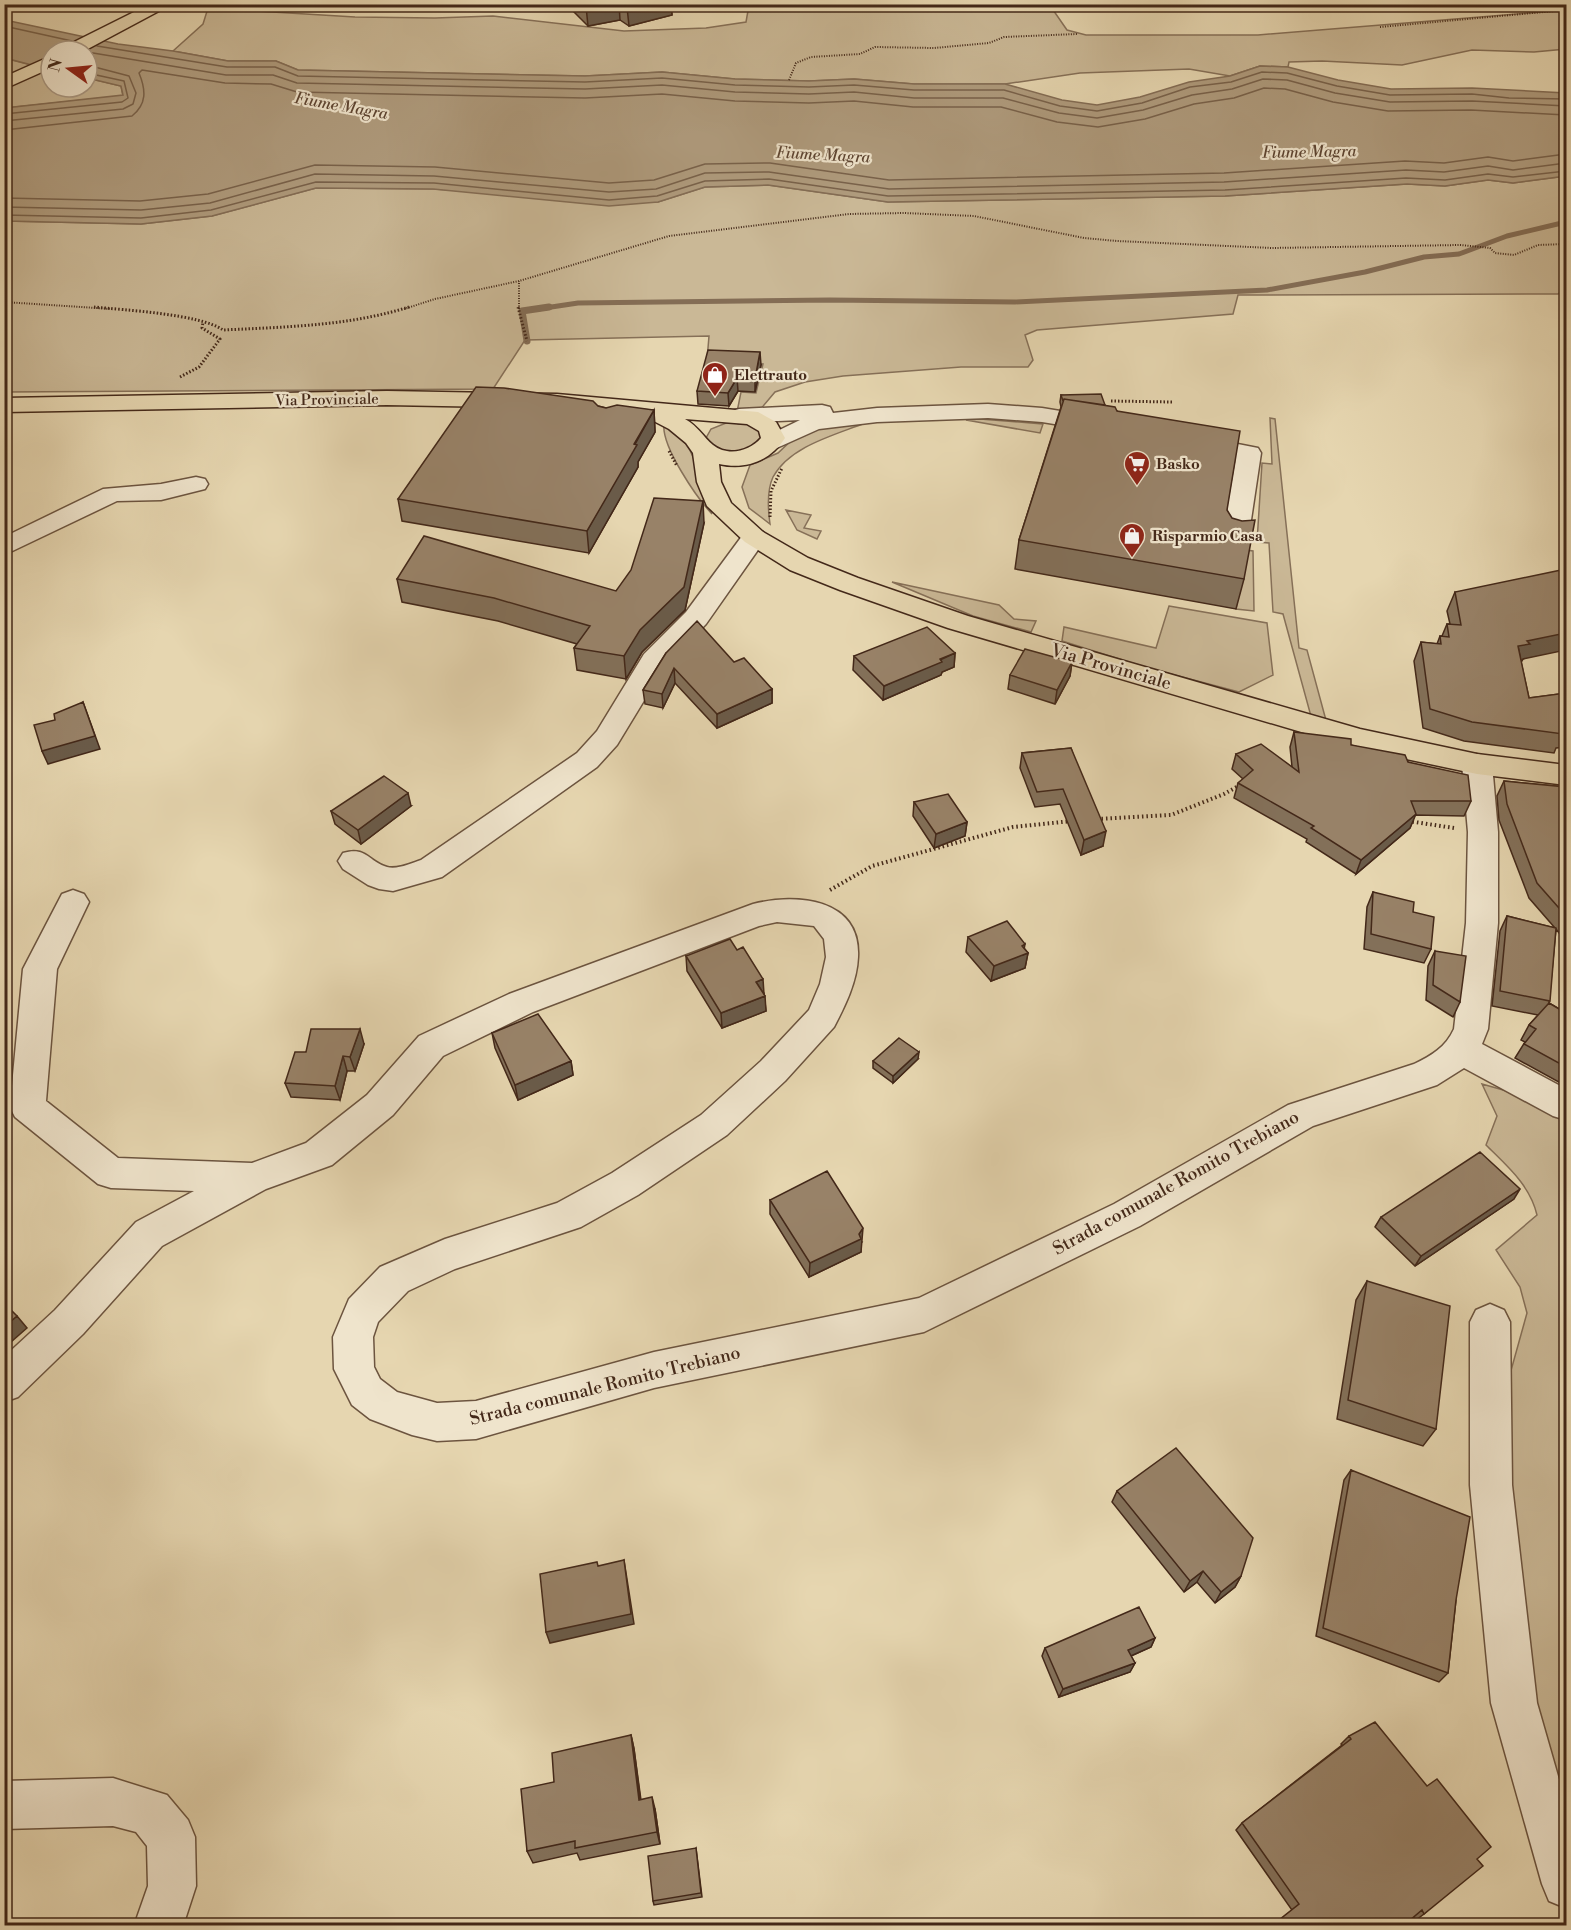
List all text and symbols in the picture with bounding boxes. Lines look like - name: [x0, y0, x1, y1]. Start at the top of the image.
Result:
- north arrow: [39, 39, 99, 99]
- text: N: [44, 56, 67, 74]
- water label: Fiume Magra: [293, 88, 389, 124]
- water label: Fiume Magra: [1262, 141, 1356, 163]
- water label: Fiume Magra: [775, 143, 871, 167]
- shop icon: Elettrauto: [700, 360, 730, 398]
- place label: Elettrauto: [734, 366, 807, 385]
- street label: Via Provinciale: [274, 390, 379, 410]
- supermarket icon: Basko: [1122, 449, 1152, 487]
- place label: Basko: [1156, 455, 1200, 474]
- shop icon: Risparmio Casa: [1117, 521, 1147, 559]
- place label: Risparmio Casa: [1152, 527, 1264, 546]
- street label: Via Provinciale: [1047, 639, 1174, 695]
- street label: Strada comunale Romito Trebiano: [1049, 1105, 1303, 1261]
- street label: Strada comunale Romito Trebiano: [467, 1341, 743, 1431]

